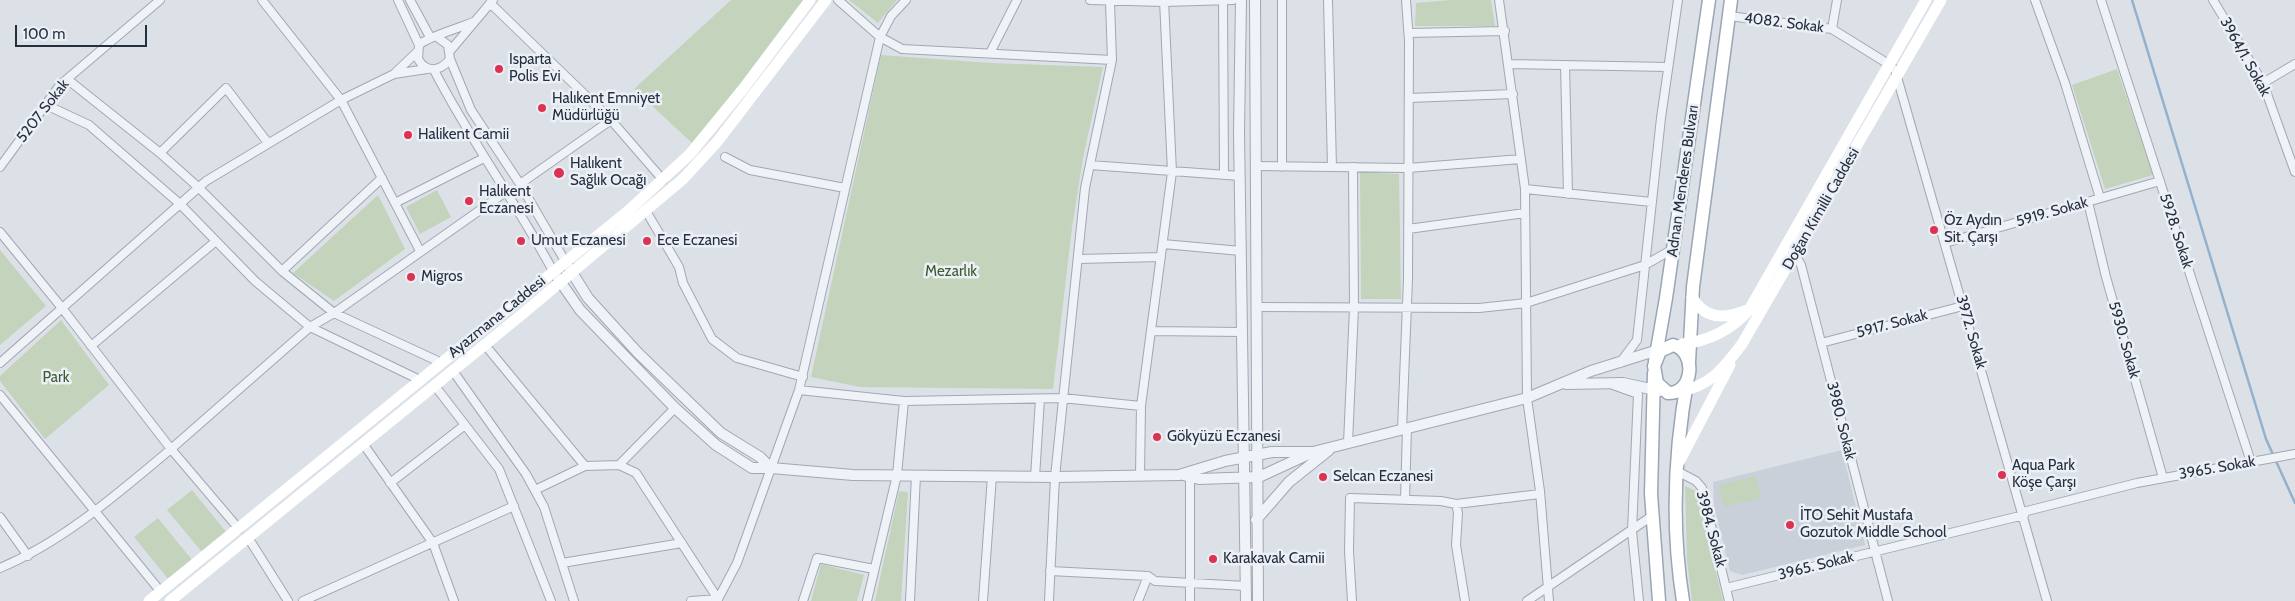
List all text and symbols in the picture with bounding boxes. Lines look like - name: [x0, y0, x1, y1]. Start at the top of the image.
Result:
- street label: 4082. Sokak: [1743, 9, 1825, 37]
- street label: 3964/1. Sokak: [2216, 14, 2274, 100]
- scale bar: [18, 15, 150, 47]
- text: 100 m: [23, 25, 65, 43]
- place label: Isparta Polis Evi: [509, 51, 561, 86]
- marker: Isparta Polis Evi: [493, 63, 505, 75]
- street label: 5207 Sokak: [13, 76, 73, 146]
- place label: Halıkent Emniyet Müdürlüğü: [552, 90, 660, 125]
- marker: Halıkent Emniyet Müdürlüğü: [536, 102, 548, 114]
- street label: Adnan Menderes Bulvarı: [1663, 104, 1703, 258]
- place label: Halikent Camii: [418, 126, 509, 144]
- marker: Halikent Camii: [402, 129, 414, 141]
- street label: Doğan Kimilli Caddesi: [1779, 145, 1863, 273]
- place label: Halıkent Sağlık Ocağı: [570, 155, 646, 190]
- marker: Halıkent Sağlık Ocağı: [552, 166, 566, 180]
- place label: Halıkent Eczanesi: [479, 183, 534, 218]
- street label: 5928. Sokak: [2155, 191, 2197, 271]
- street label: 5919. Sokak: [2014, 193, 2090, 231]
- marker: Halıkent Eczanesi: [463, 195, 475, 207]
- place label: Öz Aydın Sit. Çarşı: [1944, 212, 2002, 247]
- marker: Öz Aydın Sit. Çarşı: [1928, 224, 1940, 236]
- place label: Umut Eczanesi: [531, 232, 626, 250]
- place label: Ece Eczanesi: [657, 232, 737, 250]
- marker: Umut Eczanesi: [515, 235, 527, 247]
- marker: Ece Eczanesi: [641, 235, 653, 247]
- park label: Mezarlık: [925, 263, 977, 281]
- place label: Migros: [421, 268, 463, 286]
- marker: Migros: [405, 271, 417, 283]
- street label: Ayazmana Caddesi: [445, 272, 549, 362]
- street label: 3972. Sokak: [1952, 293, 1990, 371]
- street label: 5930. Sokak: [2104, 300, 2144, 380]
- street label: 5917. Sokak: [1855, 306, 1929, 342]
- park label: Park: [42, 369, 70, 387]
- street label: 3980. Sokak: [1823, 380, 1859, 462]
- place label: Gökyüzü Eczanesi: [1167, 428, 1280, 446]
- marker: Gökyüzü Eczanesi: [1151, 431, 1163, 443]
- street label: 3965. Sokak: [2177, 452, 2257, 484]
- place label: Aqua Park Köşe Çarşı: [2012, 457, 2076, 492]
- place label: Selcan Eczanesi: [1333, 468, 1433, 486]
- marker: Aqua Park Köşe Çarşı: [1996, 469, 2008, 481]
- marker: Selcan Eczanesi: [1317, 471, 1329, 483]
- street label: 3984. Sokak: [1692, 489, 1730, 569]
- place label: İTO Sehit Mustafa Gozutok Middle School: [1800, 507, 1946, 542]
- marker: İTO Sehit Mustafa Gozutok Middle School: [1784, 519, 1796, 531]
- street label: 3965. Sokak: [1776, 548, 1856, 584]
- place label: Karakavak Camii: [1223, 550, 1325, 568]
- marker: Karakavak Camii: [1207, 553, 1219, 565]

